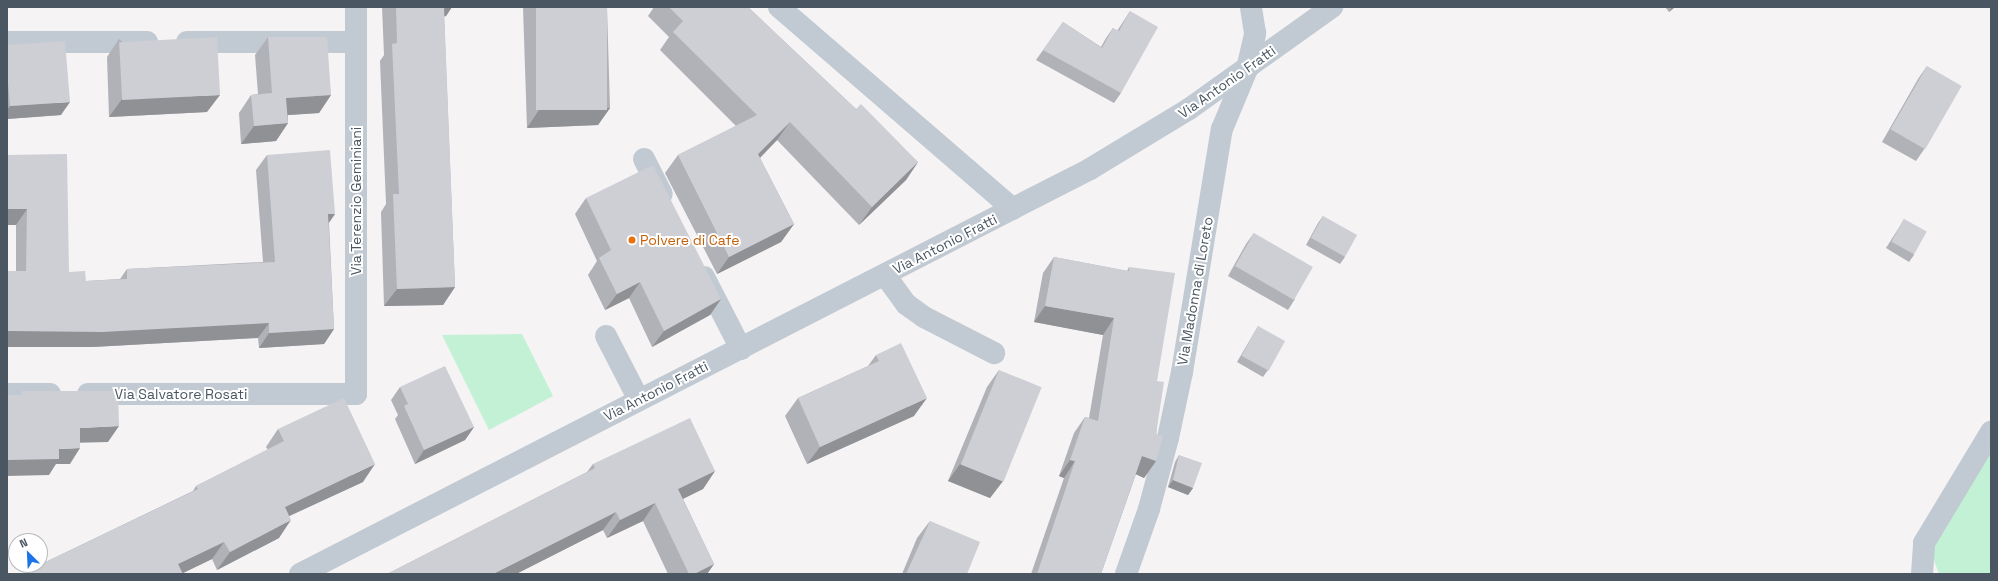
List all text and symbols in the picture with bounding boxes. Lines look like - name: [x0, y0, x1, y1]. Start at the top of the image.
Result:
- street label: Via Antonio Fratti: [1175, 42, 1279, 122]
- street label: Via Terenzio Geminiani: [348, 127, 364, 275]
- street label: Via Antonio Fratti: [890, 210, 1000, 278]
- street label: Via Madonna di Loreto: [1174, 216, 1216, 366]
- place label: Polvere di Cafe: [640, 232, 740, 248]
- marker: Polvere di Cafe: [627, 235, 637, 245]
- street label: Via Antonio Fratti: [601, 357, 711, 425]
- street label: Via Salvatore Rosati: [115, 386, 247, 402]
- north arrow: [8, 533, 48, 573]
- text: N: [17, 535, 30, 551]

